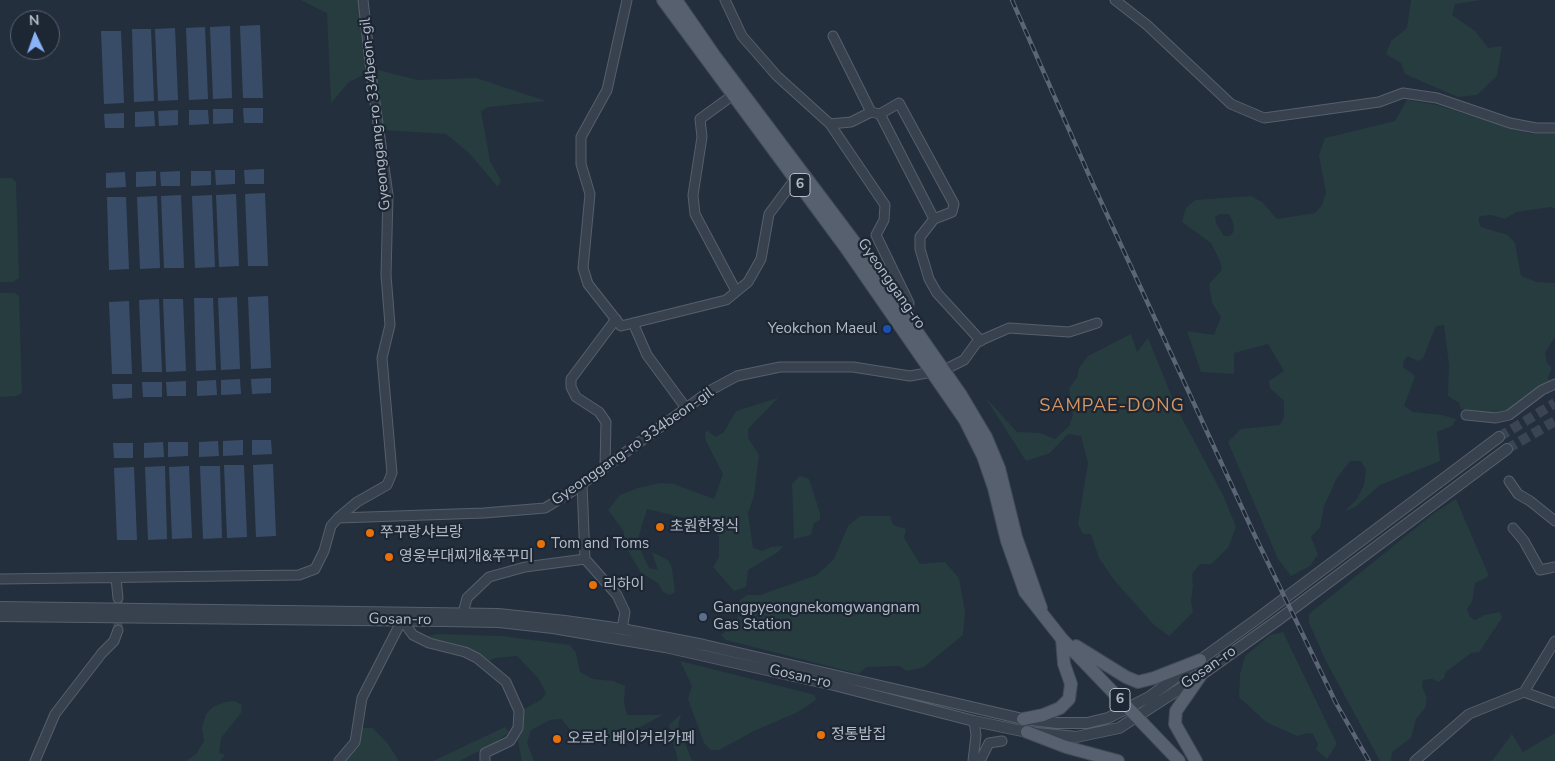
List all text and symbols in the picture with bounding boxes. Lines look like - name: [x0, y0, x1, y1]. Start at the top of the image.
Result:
- north arrow: [10, 10, 60, 60]
- text: N: [29, 11, 40, 30]
- street label: Gyeonggang-ro 334beon-gil: [357, 17, 395, 211]
- road number: 6: [790, 174, 810, 196]
- street label: Gyeonggang-ro: [853, 235, 929, 333]
- place label: Yeokchon Maeul: [768, 320, 877, 338]
- marker: Yeokchon Maeul: [881, 323, 893, 335]
- street label: Gyeonggang-ro 334beon-gil: [548, 384, 718, 510]
- district label: SAMPAE-DONG: [1038, 396, 1186, 418]
- place label: 초원한정식: [670, 518, 739, 536]
- marker: 초원한정식: [654, 521, 666, 533]
- place label: 쭈꾸랑샤브랑: [380, 524, 463, 542]
- marker: 쭈꾸랑샤브랑: [364, 527, 376, 539]
- place label: Tom and Toms: [551, 535, 649, 553]
- marker: Tom and Toms: [535, 538, 547, 550]
- place label: 영웅부대찌개&쭈꾸미: [399, 548, 534, 566]
- marker: 영웅부대찌개&쭈꾸미: [383, 551, 395, 563]
- place label: 리하이: [603, 576, 644, 594]
- marker: 리하이: [587, 579, 599, 591]
- place label: Gangpyeongnekomgwangnam Gas Station: [713, 599, 920, 634]
- street label: Gosan-ro: [368, 610, 432, 630]
- marker: Gangpyeongnekomgwangnam Gas Station: [697, 611, 709, 623]
- street label: Gosan-ro: [1178, 643, 1240, 693]
- street label: Gosan-ro: [767, 661, 833, 693]
- road number: 6: [1110, 688, 1130, 712]
- place label: 정통밥집: [831, 726, 886, 744]
- marker: 정통밥집: [815, 729, 827, 741]
- place label: 오로라 베이커리카페: [567, 730, 695, 748]
- marker: 오로라 베이커리카페: [551, 733, 563, 745]

